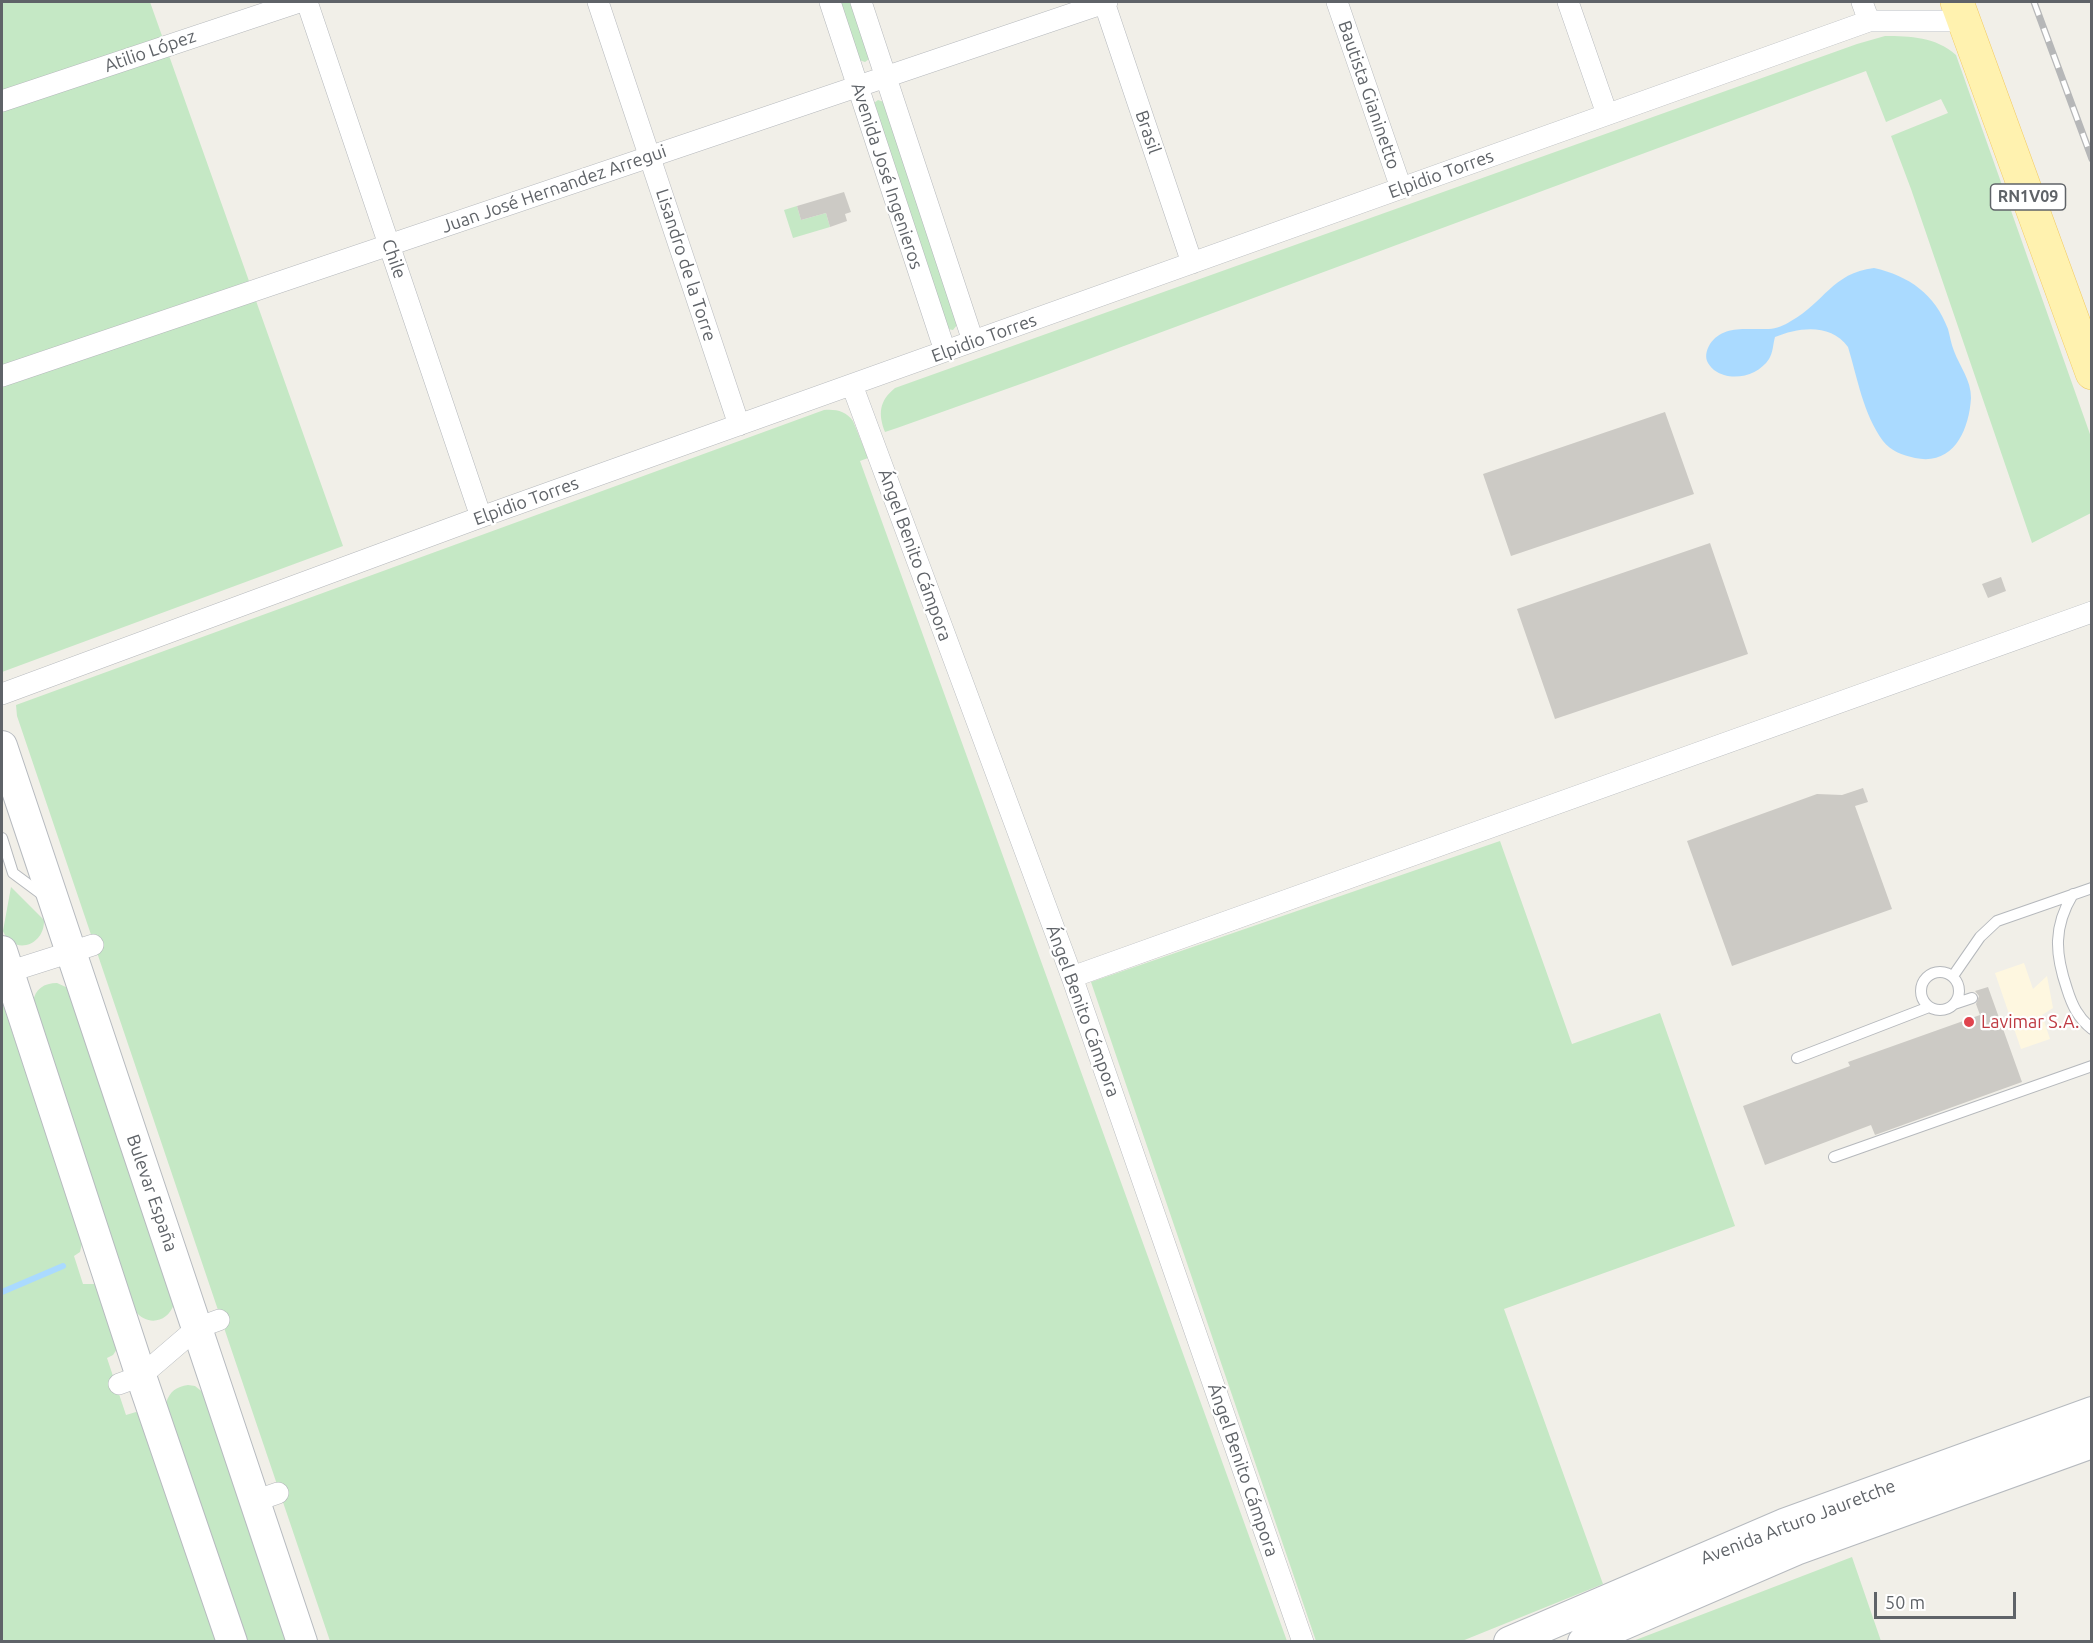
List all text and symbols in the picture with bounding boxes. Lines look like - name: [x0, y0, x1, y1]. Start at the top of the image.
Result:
- street label: Bautista Gianinetto: [1333, 18, 1405, 172]
- street label: Atilio López: [101, 25, 199, 77]
- street label: Avenida José Ingenieros: [847, 80, 927, 272]
- street label: Brasil: [1131, 107, 1165, 157]
- street label: Juan José Hernandez Arregui: [439, 140, 669, 238]
- street label: Elpidio Torres: [1385, 145, 1497, 203]
- road number: RN1V09: [1990, 184, 2066, 210]
- street label: Lisandro de la Torre: [651, 186, 721, 344]
- street label: Chile: [377, 236, 411, 282]
- street label: Elpidio Torres: [928, 309, 1040, 367]
- street label: Ángel Benito Cámpora: [874, 466, 956, 644]
- street label: Elpidio Torres: [470, 472, 582, 530]
- street label: Ángel Benito Cámpora: [1042, 922, 1124, 1100]
- place label: Lavimar S.A.: [1981, 1011, 2079, 1033]
- marker: Lavimar S.A.: [1962, 1015, 1976, 1029]
- street label: Bulevar España: [122, 1132, 182, 1254]
- street label: Ángel Benito Cámpora: [1203, 1381, 1283, 1559]
- street label: Avenida Arturo Jauretche: [1698, 1475, 1898, 1569]
- scale bar: [1877, 1580, 2020, 1618]
- text: 50 m: [1885, 1592, 1925, 1612]

